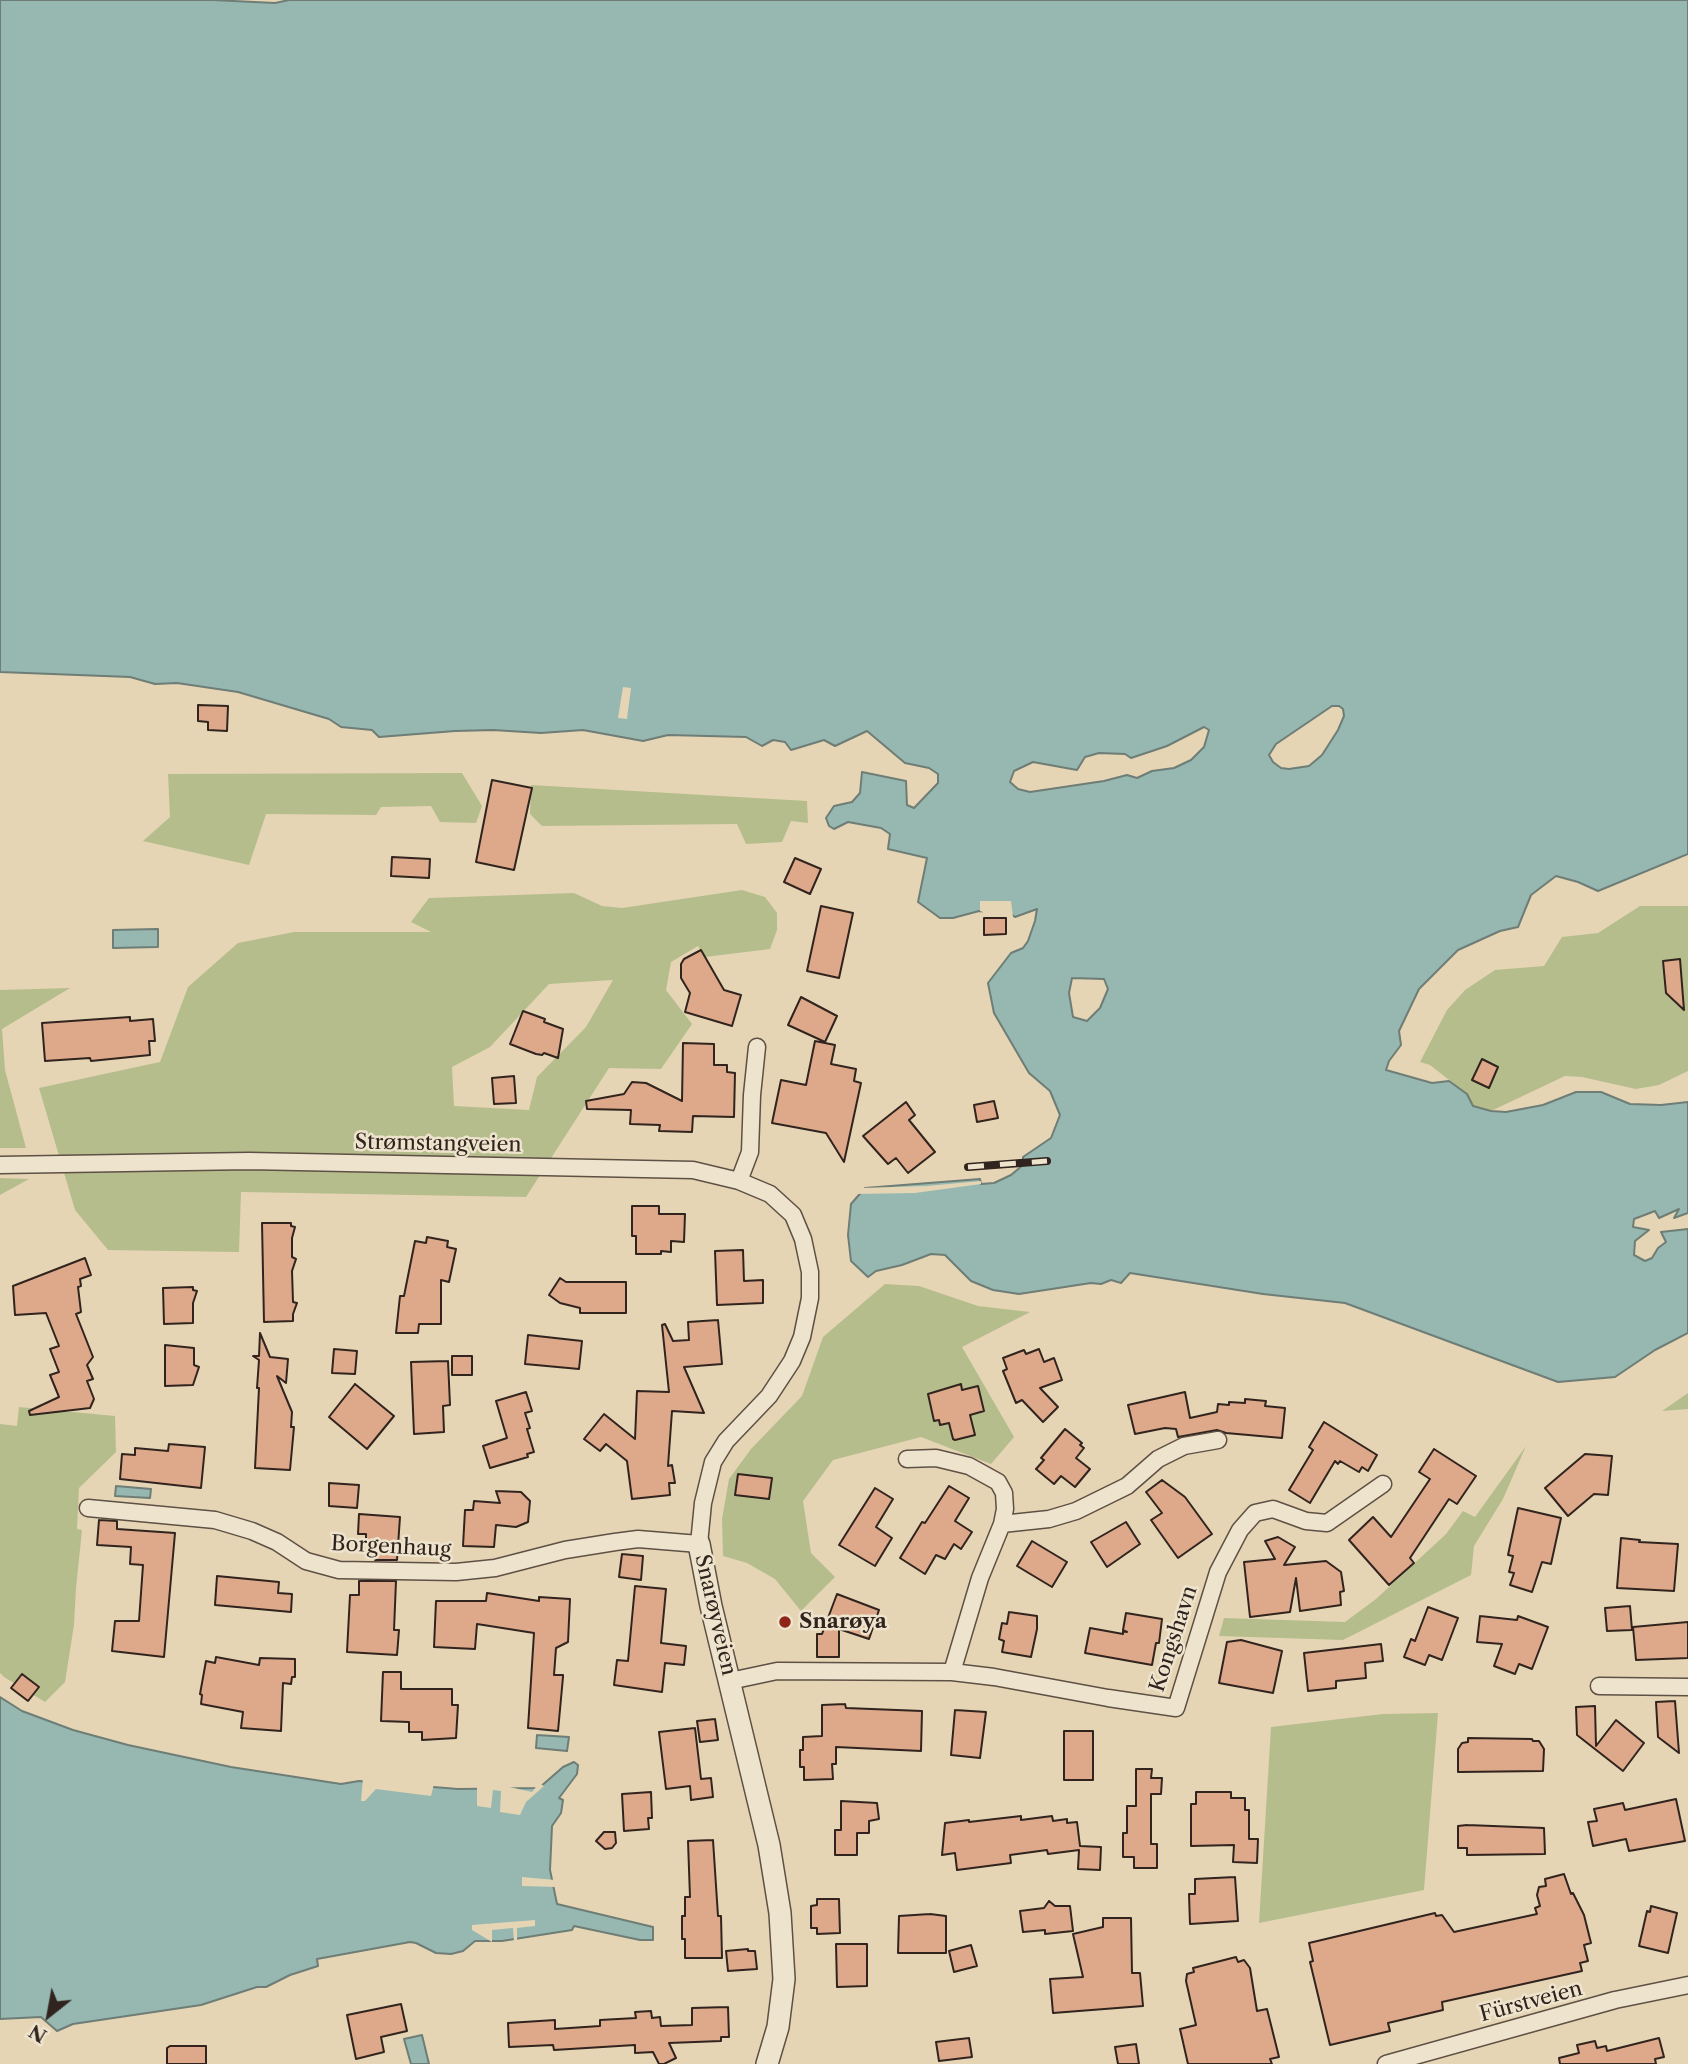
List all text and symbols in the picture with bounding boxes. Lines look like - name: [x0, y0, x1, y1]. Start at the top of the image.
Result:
- street label: Strømstangveien: [354, 1130, 522, 1158]
- street label: Borgenhaug: [330, 1531, 452, 1563]
- street label: Snarøyveien: [689, 1552, 741, 1678]
- street label: Kongshavn: [1145, 1583, 1203, 1695]
- place label: Snarøya: [799, 1609, 887, 1635]
- marker: Snarøya: [777, 1614, 793, 1630]
- street label: Fürstveien: [1477, 1976, 1585, 2028]
- north arrow: [14, 1980, 84, 2050]
- text: N: [25, 2019, 51, 2048]

